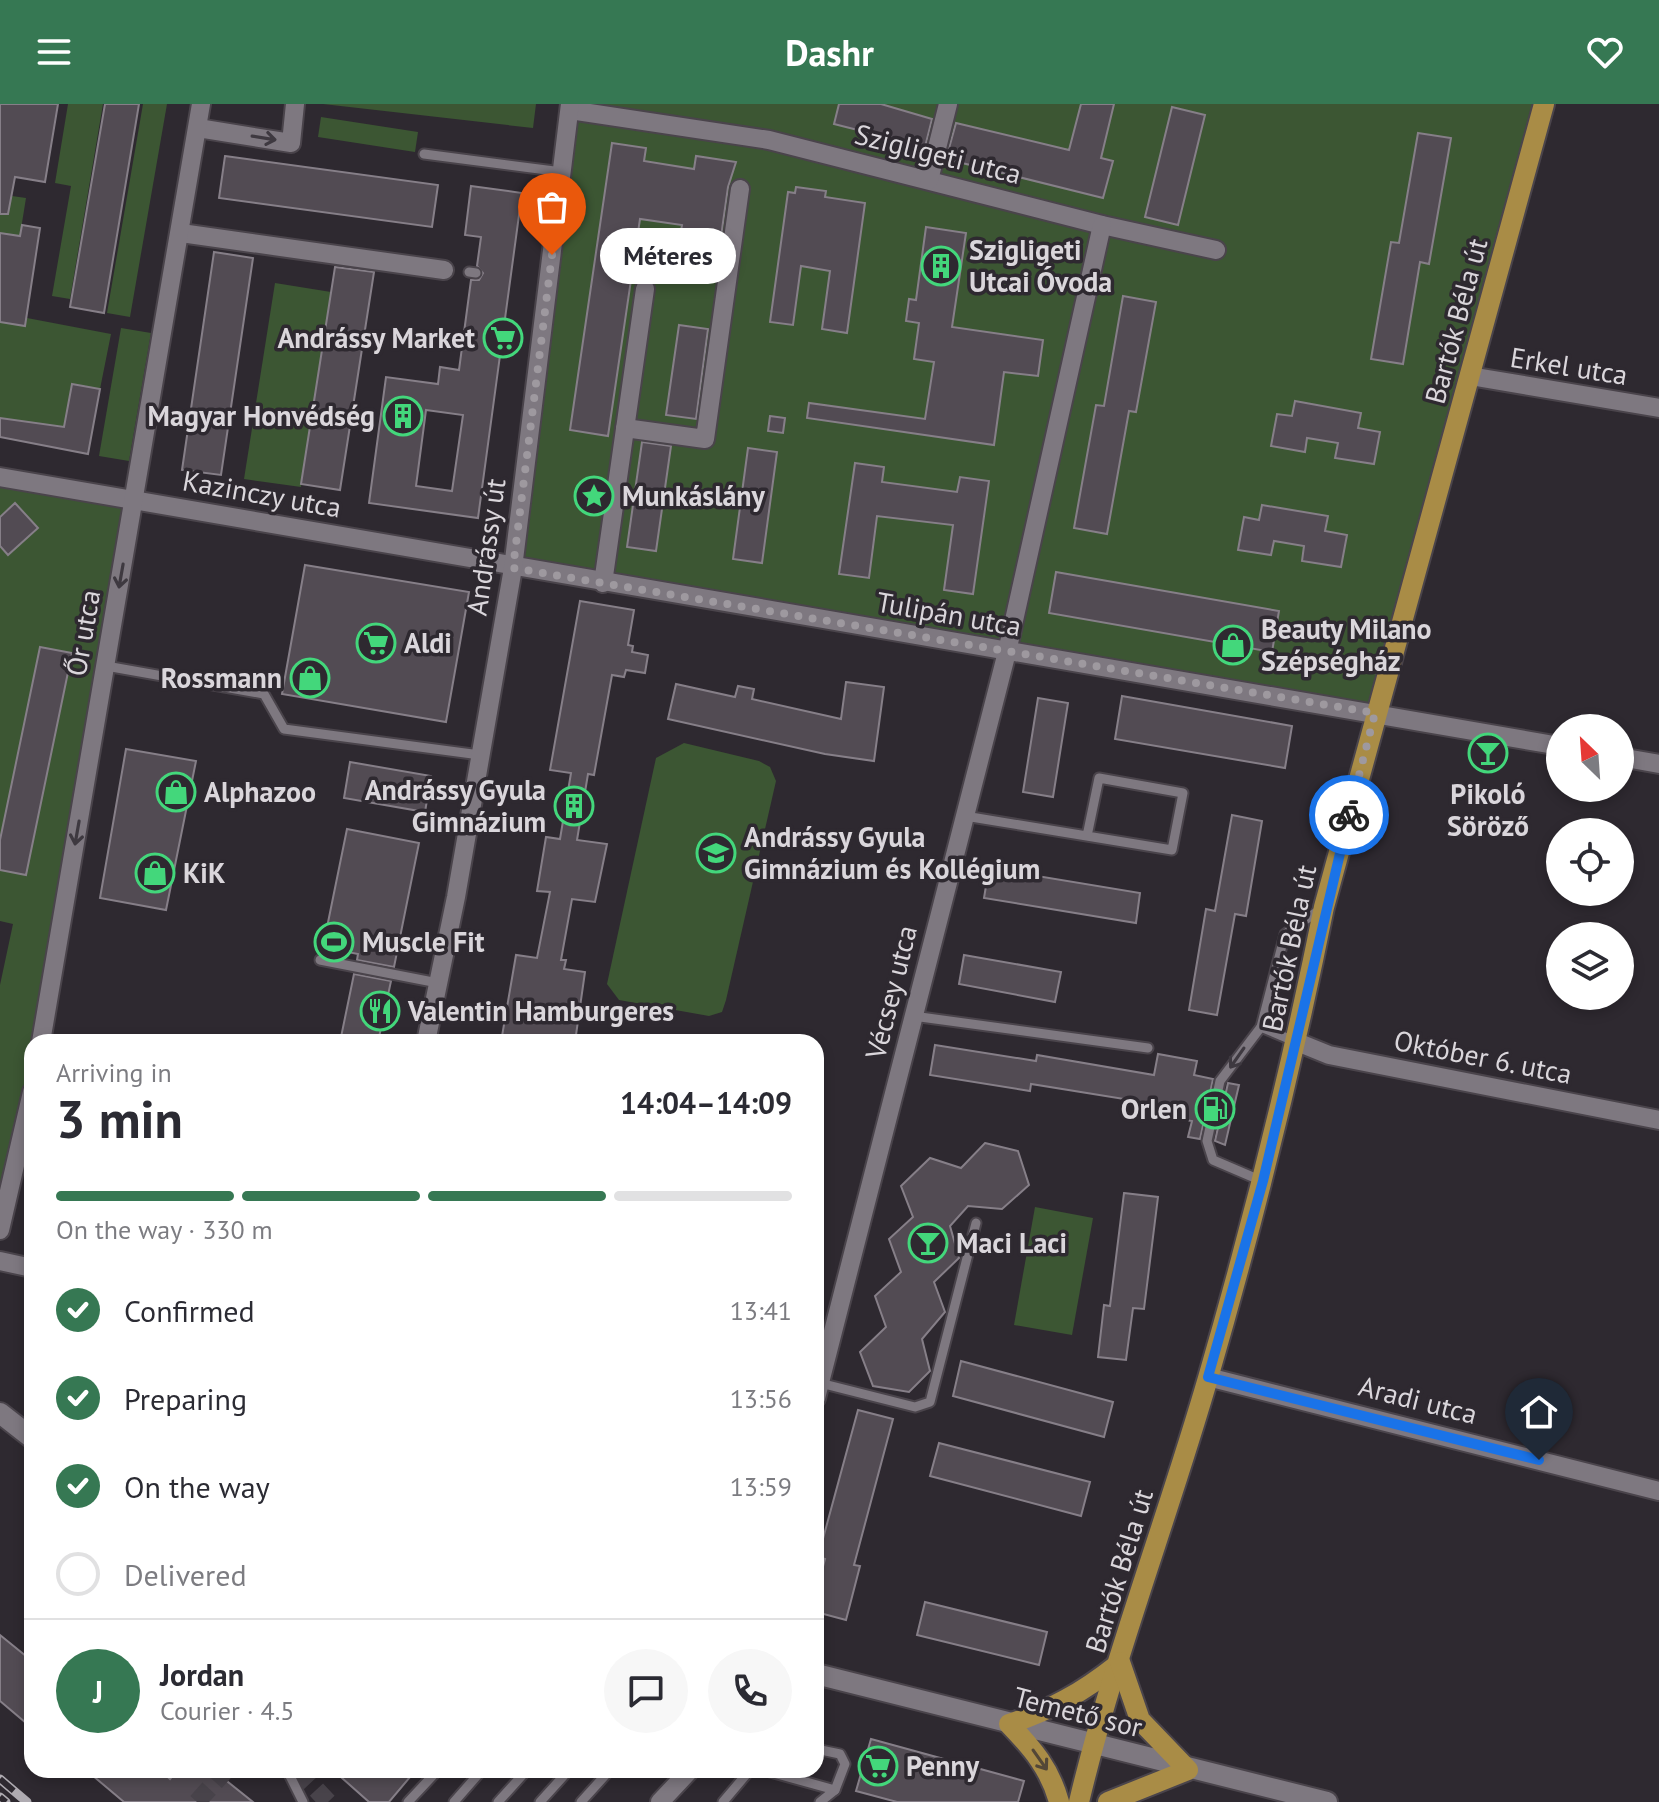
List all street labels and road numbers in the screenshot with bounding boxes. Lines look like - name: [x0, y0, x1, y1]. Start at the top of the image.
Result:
- street label: Szigligeti utca: [851, 115, 1025, 192]
- street label: Bartók Béla út: [1416, 234, 1495, 408]
- street label: Erkel utca: [1508, 338, 1630, 393]
- street label: Kazinczy utca: [180, 461, 344, 526]
- street label: Andrássy út: [458, 476, 513, 618]
- street label: Tulipán utca: [874, 583, 1024, 644]
- street label: Őr utca: [57, 587, 108, 679]
- street label: Bartók Béla út: [1253, 861, 1324, 1035]
- street label: Vécsey utca: [856, 921, 925, 1064]
- street label: Október 6. utca: [1391, 1021, 1575, 1092]
- street label: Aradi utca: [1355, 1367, 1481, 1432]
- street label: Bartók Béla út: [1076, 1484, 1161, 1657]
- street label: Temető sor: [1010, 1678, 1147, 1745]

